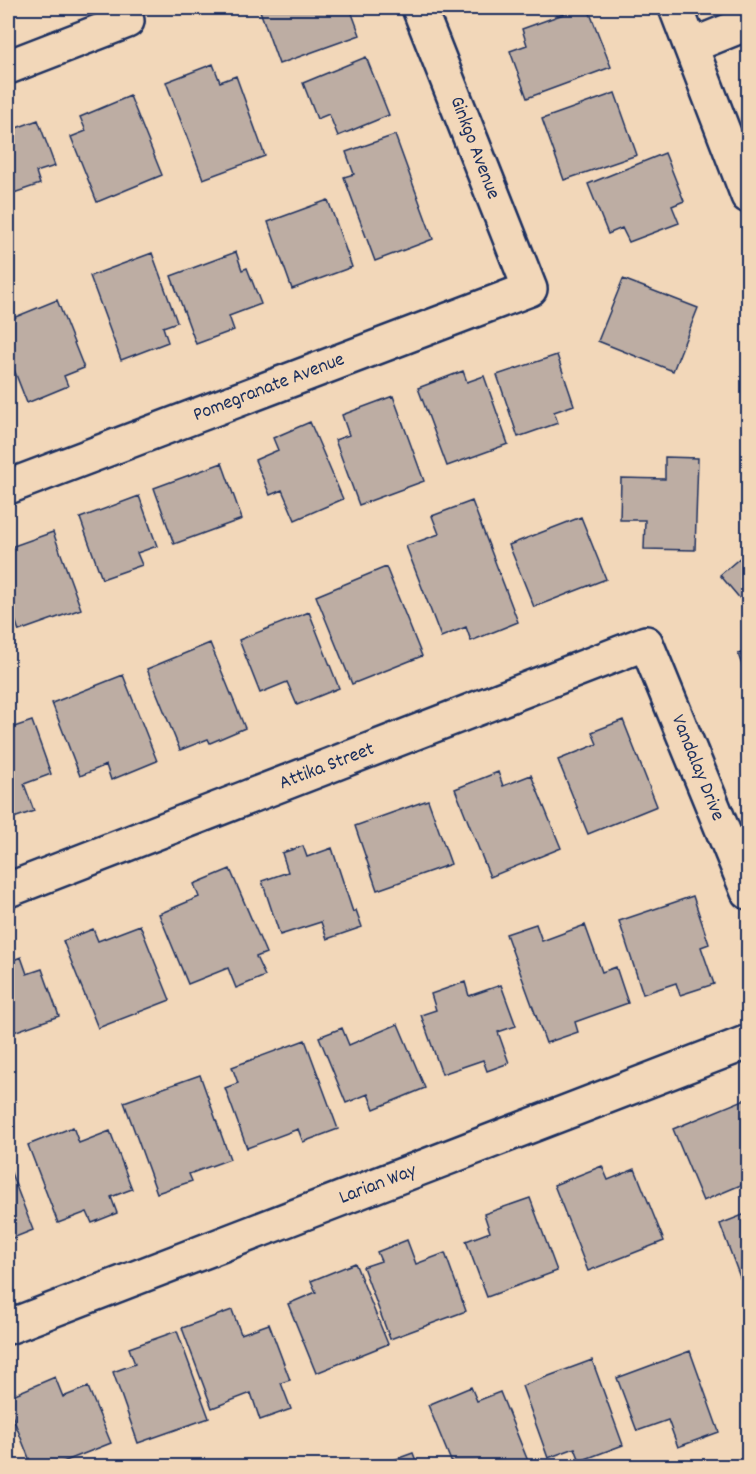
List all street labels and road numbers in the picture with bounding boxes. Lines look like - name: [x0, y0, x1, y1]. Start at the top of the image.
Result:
- street label: Ginkgo Avenue: [442, 92, 507, 204]
- street label: Pomegranate Avenue: [189, 346, 349, 430]
- street label: Vandalay Drive: [663, 711, 731, 826]
- street label: Attika Street: [275, 736, 379, 798]
- street label: Larian Way: [335, 1157, 422, 1213]

